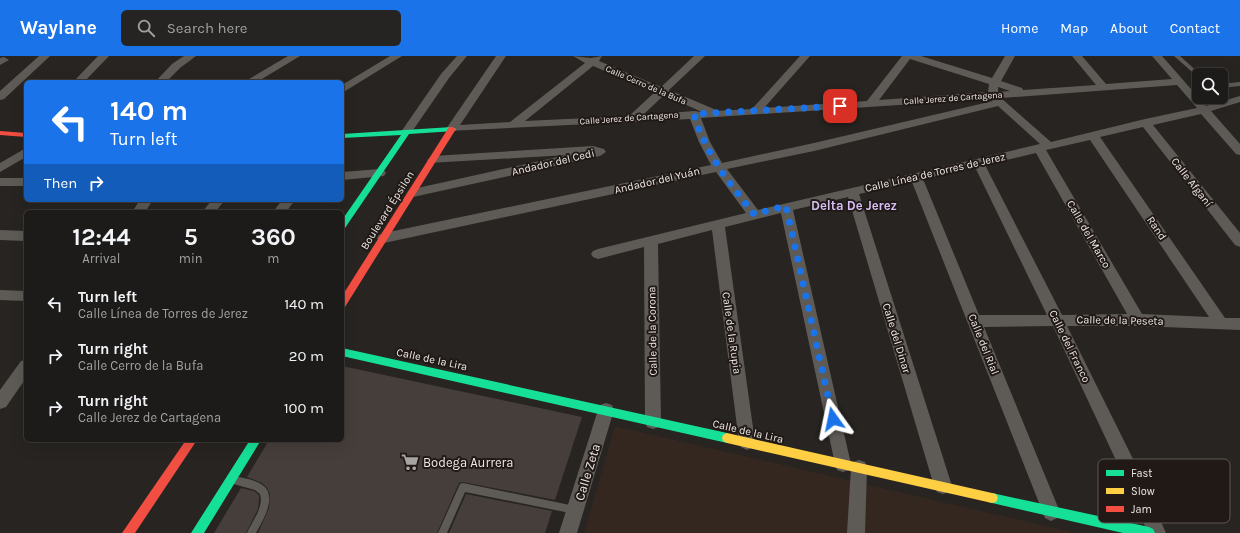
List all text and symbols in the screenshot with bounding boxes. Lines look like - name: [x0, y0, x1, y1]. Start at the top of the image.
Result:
- search box: [121, 10, 401, 46]
- text: Waylane: [20, 17, 97, 39]
- icon: search: [135, 17, 157, 39]
- text: Search here: [167, 19, 247, 37]
- text: Home: [1001, 20, 1038, 37]
- text: Map: [1060, 20, 1088, 37]
- text: About: [1110, 20, 1148, 37]
- text: Contact: [1170, 20, 1220, 37]
- street label: Calle Cerro de la Bufa: [604, 63, 688, 107]
- map controls: [1192, 68, 1228, 104]
- button: search: [1192, 68, 1228, 104]
- pin: [823, 89, 857, 123]
- street label: Calle Jerez de Cartagena: [903, 90, 1003, 106]
- text: 140 m: [110, 94, 188, 127]
- icon: arrive: [829, 95, 851, 117]
- icon: left: [44, 96, 96, 148]
- street label: Calle Jerez de Cartagena: [579, 110, 679, 126]
- text: Turn left: [110, 128, 178, 150]
- street label: Andador del Cedi: [510, 147, 596, 178]
- street label: Calle Línea de Torres de Jerez: [864, 150, 1007, 195]
- street label: Calle Afganí: [1168, 155, 1215, 210]
- street label: Andador del Yuán: [613, 164, 701, 197]
- street label: Boulevard Épsilon: [356, 167, 417, 252]
- icon: right: [85, 172, 107, 194]
- text: Then: [44, 174, 77, 192]
- district label: Delta De Jerez: [811, 198, 897, 213]
- street label: Calle del Marco: [1064, 198, 1113, 270]
- street label: Rand: [1144, 214, 1169, 243]
- text: 12:44: [72, 223, 130, 251]
- text: 5: [184, 223, 198, 251]
- text: 360: [251, 223, 296, 251]
- text: Arrival: [82, 251, 120, 266]
- text: min: [179, 251, 203, 266]
- text: m: [267, 251, 279, 266]
- street label: Calle de la Corona: [645, 286, 660, 376]
- text: Turn left: [78, 288, 137, 306]
- street label: Calle de la Rupia: [719, 291, 744, 375]
- icon: left: [44, 293, 66, 315]
- text: 140 m: [284, 295, 324, 313]
- street label: Calle del Dinar: [880, 302, 913, 375]
- text: Calle Línea de Torres de Jerez: [78, 306, 248, 321]
- street label: Calle del Franco: [1046, 308, 1093, 385]
- street label: Calle del Rial: [965, 312, 1002, 376]
- street label: Calle de la Peseta: [1076, 313, 1164, 328]
- text: Turn right: [78, 340, 148, 358]
- icon: right: [44, 345, 66, 367]
- street label: Calle de la Lira: [395, 346, 469, 373]
- text: 20 m: [289, 347, 324, 365]
- text: Calle Cerro de la Bufa: [78, 358, 203, 373]
- text: Turn right: [78, 392, 148, 410]
- icon: right: [44, 397, 66, 419]
- position arrow: [812, 398, 854, 440]
- text: 100 m: [284, 399, 324, 417]
- text: Calle Jerez de Cartagena: [78, 410, 221, 425]
- street label: Calle de la Lira: [711, 417, 785, 446]
- street label: Calle Zeta: [572, 442, 603, 502]
- supermarket icon: Bodega Aurrera: [400, 452, 420, 472]
- place label: Bodega Aurrera: [423, 455, 513, 470]
- legend: [1098, 459, 1230, 523]
- text: Fast: [1131, 467, 1152, 480]
- text: Slow: [1131, 485, 1155, 498]
- text: Jam: [1131, 503, 1152, 516]

